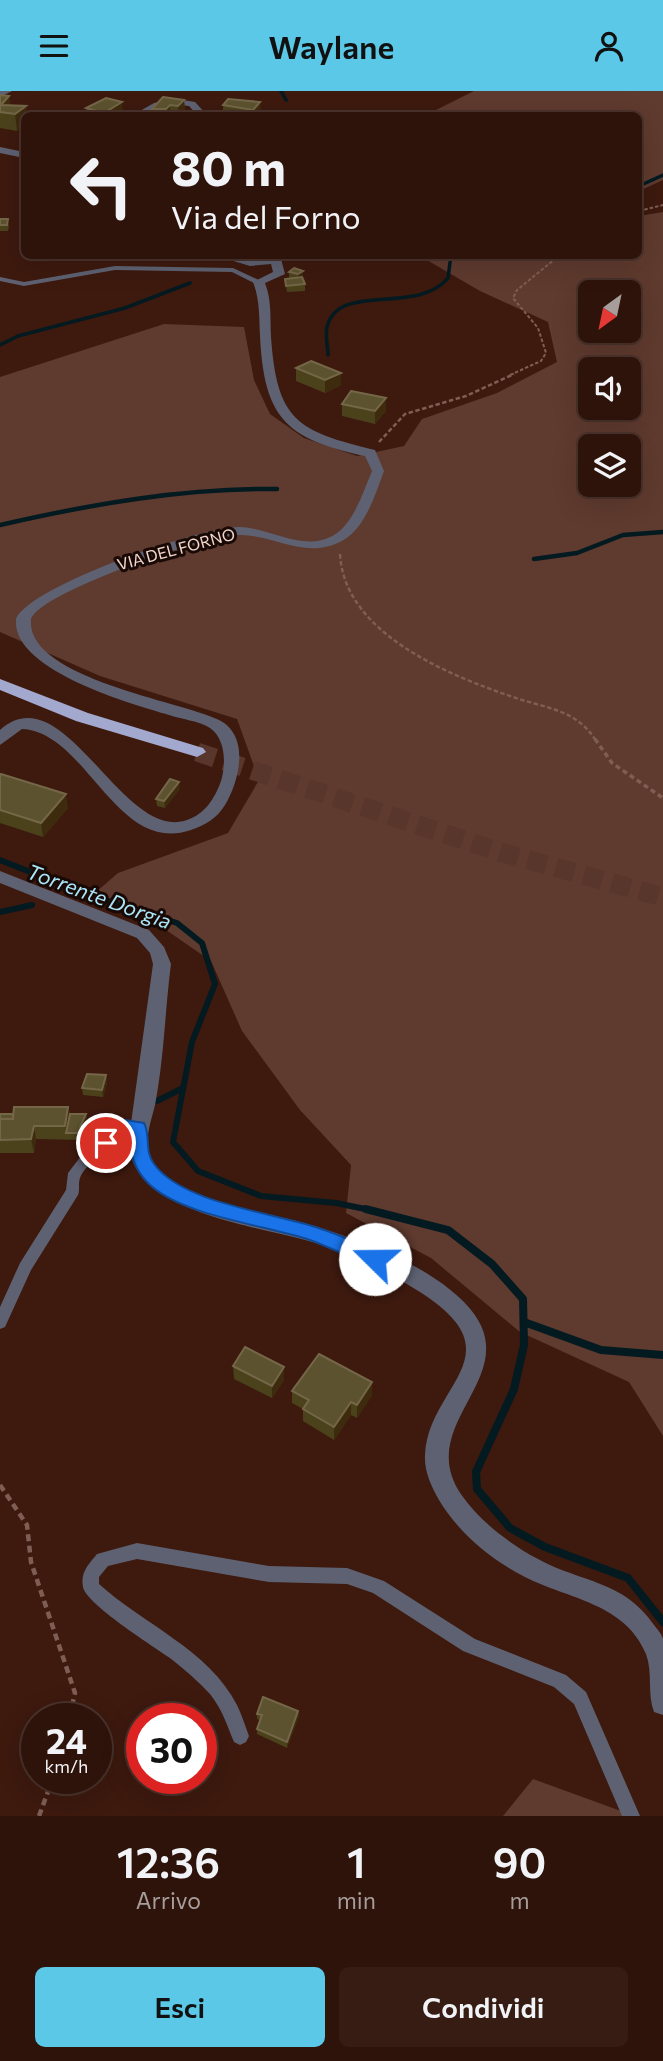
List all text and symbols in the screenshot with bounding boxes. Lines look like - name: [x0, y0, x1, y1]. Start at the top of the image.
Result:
- text: Waylane: [269, 26, 394, 66]
- icon: menu: [35, 27, 73, 65]
- icon: person: [590, 27, 628, 65]
- text: 80 m: [171, 136, 286, 196]
- icon: left: [56, 140, 147, 231]
- text: Via del Forno: [171, 196, 361, 236]
- north arrow: [578, 280, 640, 343]
- map controls: [578, 280, 641, 497]
- button: sound: [578, 357, 641, 420]
- button: layers: [578, 434, 641, 497]
- street label: VIA DEL FORNO: [115, 524, 237, 573]
- water label: Torrente Dorgia: [24, 858, 175, 933]
- pin: [76, 1113, 136, 1173]
- icon: arrive: [87, 1124, 125, 1162]
- position arrow: [338, 1222, 412, 1296]
- speed limit sign: 30: [126, 1703, 217, 1794]
- text: 24: [46, 1718, 87, 1761]
- text: km/h: [45, 1755, 88, 1777]
- text: 12:36: [117, 1835, 220, 1887]
- text: 1: [347, 1835, 366, 1887]
- text: 90: [493, 1835, 546, 1887]
- text: Arrivo: [136, 1886, 201, 1914]
- text: min: [337, 1886, 376, 1914]
- text: m: [509, 1886, 529, 1914]
- button: Esci: [35, 1967, 325, 2047]
- button: Condividi: [339, 1967, 628, 2047]

